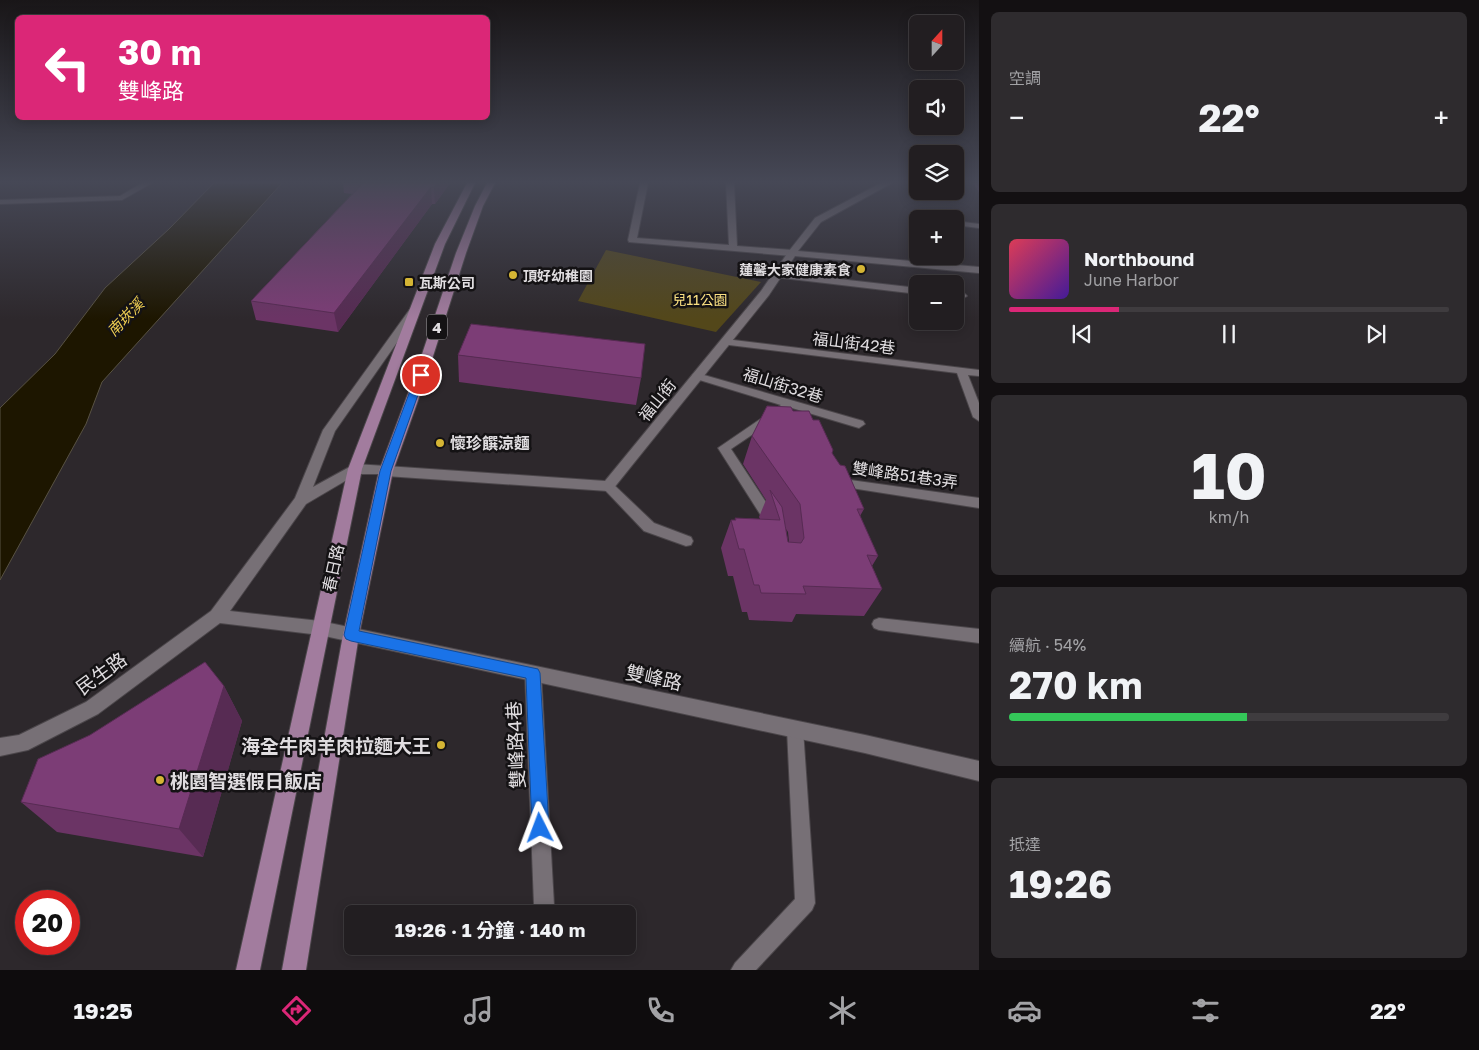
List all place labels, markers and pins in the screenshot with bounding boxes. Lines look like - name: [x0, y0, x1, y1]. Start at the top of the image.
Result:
- place label: 蓮馨大家健康素食: [739, 261, 851, 278]
- marker: 蓮馨大家健康素食: [855, 263, 867, 275]
- place label: 頂好幼稚園: [523, 267, 593, 284]
- marker: 頂好幼稚園: [507, 269, 519, 281]
- place label: 瓦斯公司: [419, 274, 475, 291]
- marker: 瓦斯公司: [403, 276, 415, 288]
- pin: [400, 354, 442, 396]
- place label: 懷珍饌涼麵: [450, 433, 530, 453]
- marker: 懷珍饌涼麵: [434, 437, 446, 449]
- place label: 海全牛肉羊肉拉麵大王: [241, 734, 431, 757]
- marker: 海全牛肉羊肉拉麵大王: [435, 739, 447, 751]
- place label: 桃園智選假日飯店: [170, 769, 322, 792]
- marker: 桃園智選假日飯店: [154, 774, 166, 786]

